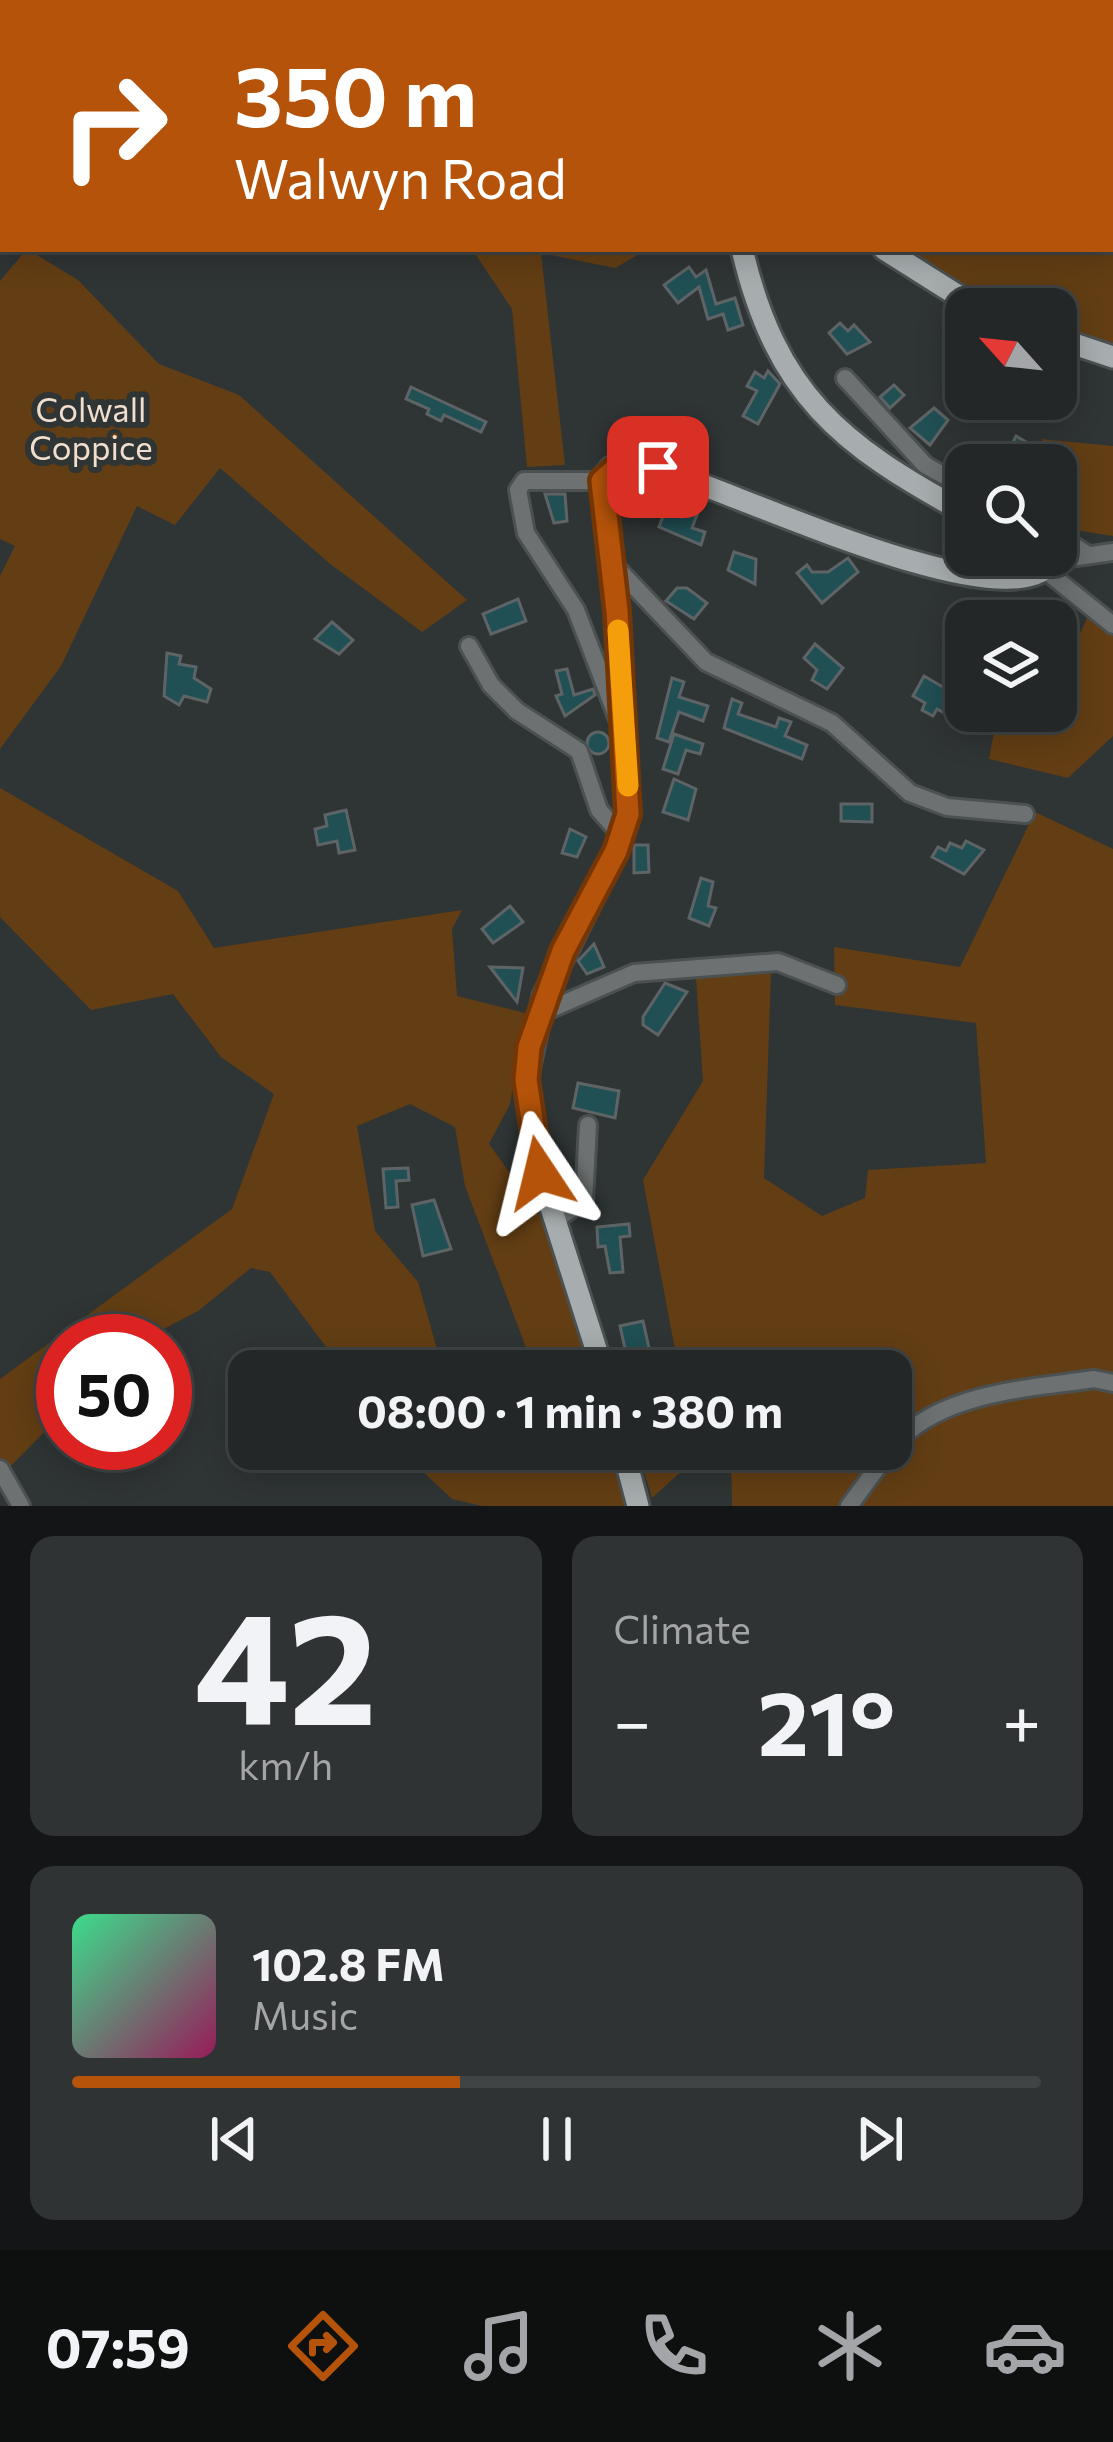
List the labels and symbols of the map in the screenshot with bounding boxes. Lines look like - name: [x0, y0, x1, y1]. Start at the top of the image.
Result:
- north arrow: [945, 288, 1077, 420]
- park label: Colwall Coppice: [29, 388, 153, 467]
- pin: [607, 416, 709, 518]
- position arrow: [477, 1110, 603, 1236]
- speed limit sign: 50: [36, 1314, 192, 1470]

